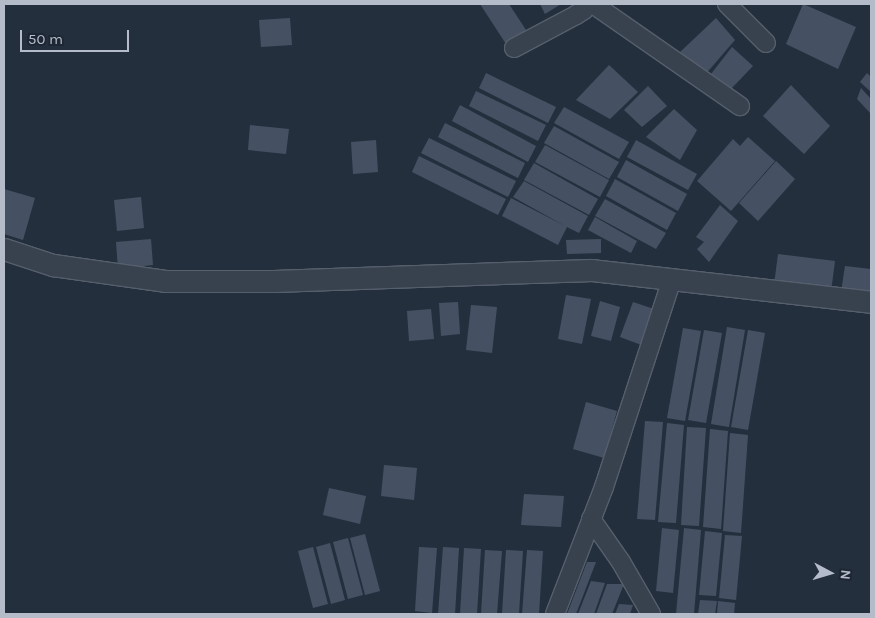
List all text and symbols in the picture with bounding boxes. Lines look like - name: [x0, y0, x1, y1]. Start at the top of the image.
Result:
- scale bar: [22, 20, 131, 52]
- text: 50 m: [28, 30, 63, 48]
- north arrow: [805, 548, 855, 598]
- text: N: [836, 569, 854, 580]

